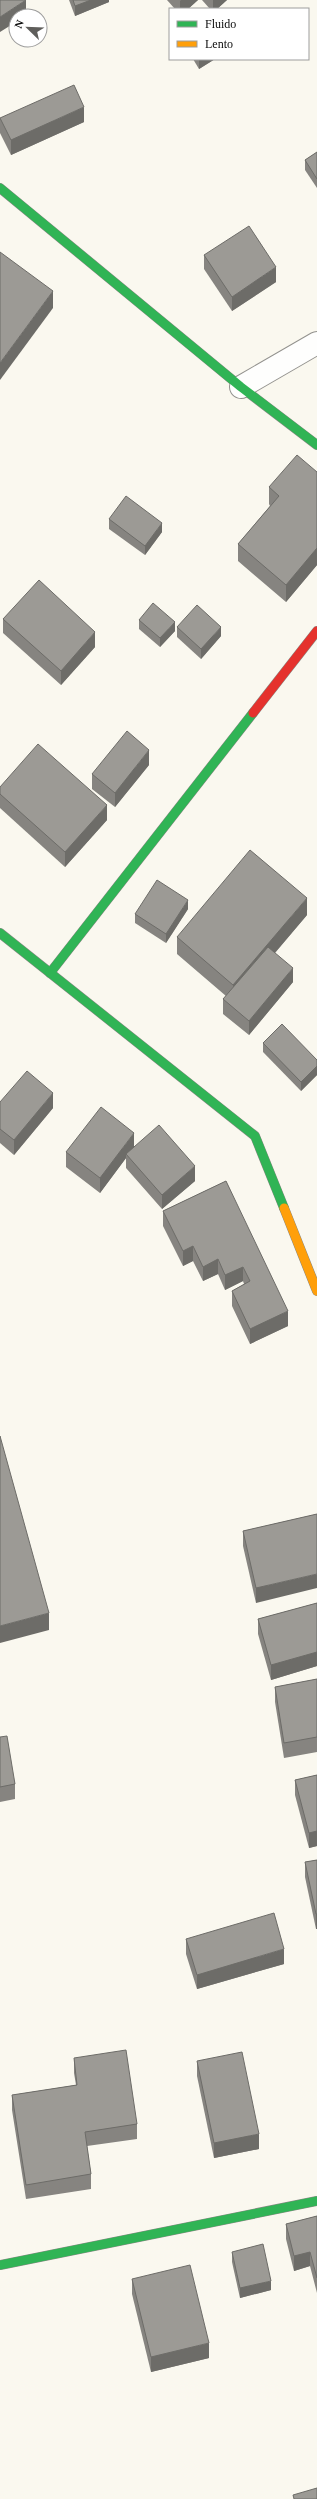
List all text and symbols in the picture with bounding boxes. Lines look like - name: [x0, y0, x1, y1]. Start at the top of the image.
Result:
- north arrow: [8, 8, 48, 48]
- legend: [169, 8, 309, 60]
- text: Fluido: [205, 17, 236, 31]
- text: N: [12, 18, 26, 30]
- text: Lento: [205, 37, 233, 51]

